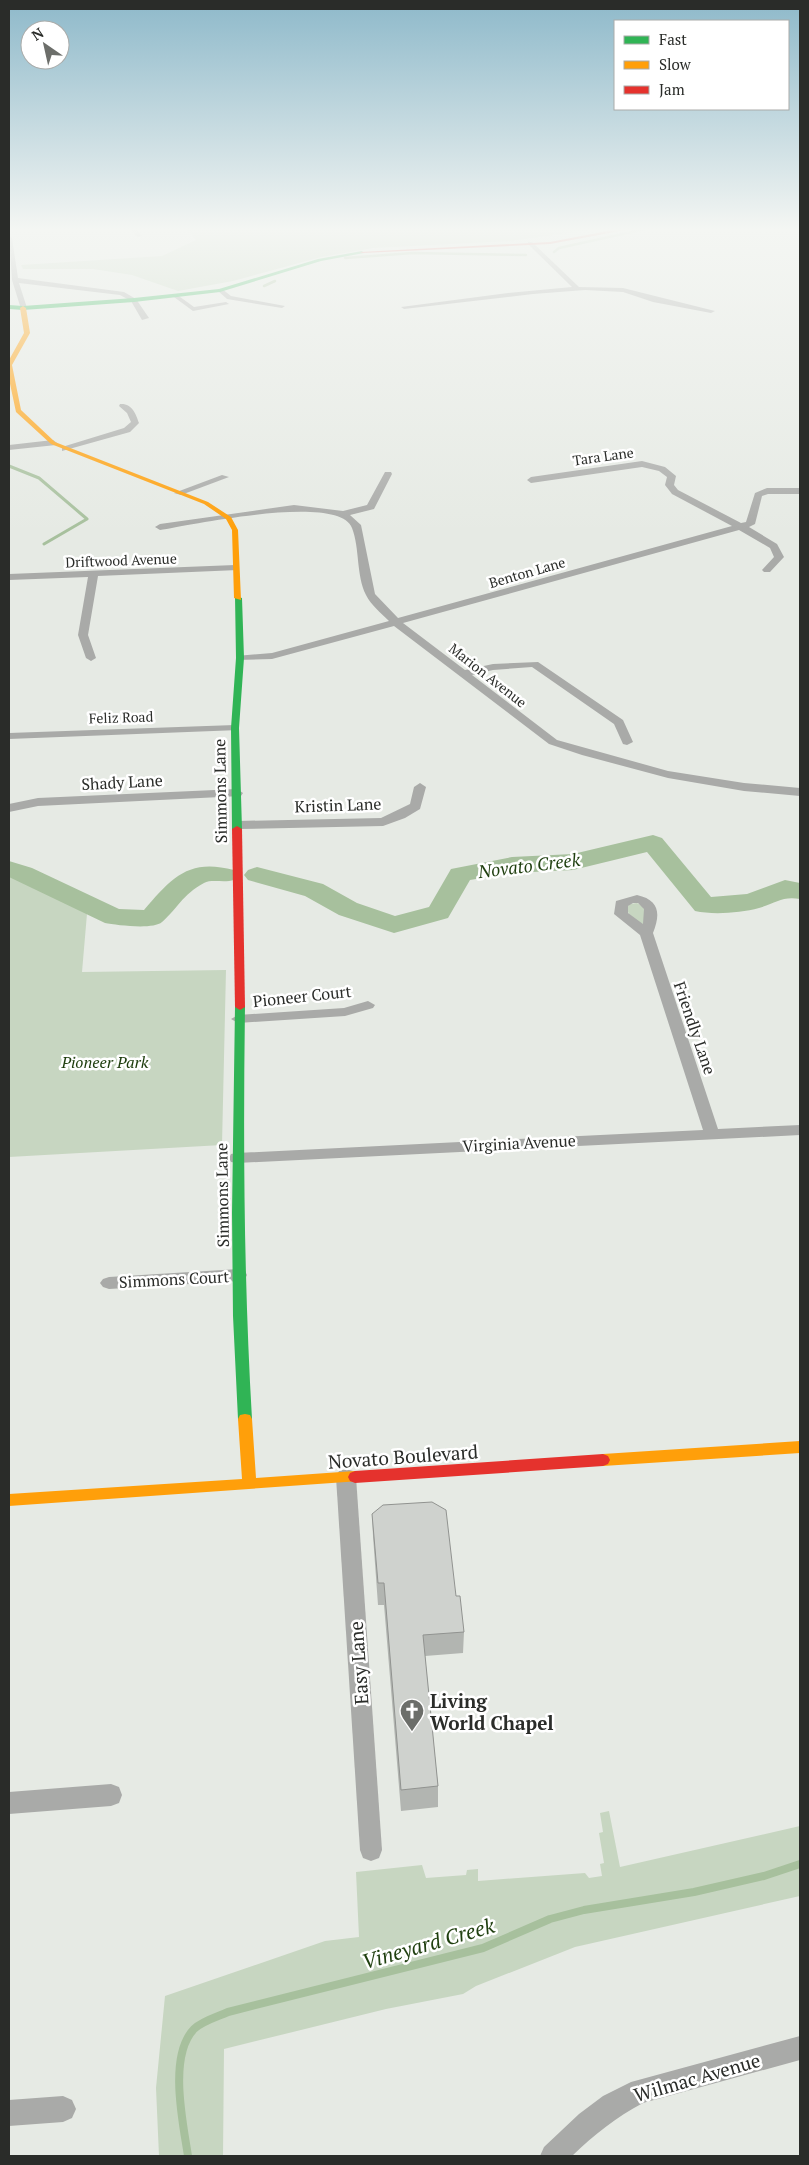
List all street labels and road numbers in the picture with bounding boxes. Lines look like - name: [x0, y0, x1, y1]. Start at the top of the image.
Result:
- street label: Tara Lane: [571, 442, 635, 470]
- street label: Driftwood Avenue: [65, 549, 177, 571]
- street label: Benton Lane: [487, 552, 567, 592]
- street label: Marion Avenue: [445, 639, 531, 711]
- street label: Feliz Road: [88, 706, 154, 728]
- street label: Simmons Lane: [208, 739, 232, 843]
- street label: Shady Lane: [81, 769, 163, 795]
- street label: Kristin Lane: [294, 792, 382, 818]
- street label: Friendly Lane: [669, 978, 721, 1078]
- street label: Pioneer Court: [252, 980, 352, 1012]
- street label: Virginia Avenue: [462, 1129, 576, 1157]
- street label: Simmons Lane: [210, 1143, 234, 1247]
- street label: Simmons Court: [118, 1265, 230, 1293]
- street label: Novato Boulevard: [327, 1438, 479, 1474]
- street label: Easy Lane: [343, 1620, 373, 1706]
- street label: Wilmac Avenue: [631, 2047, 763, 2107]

